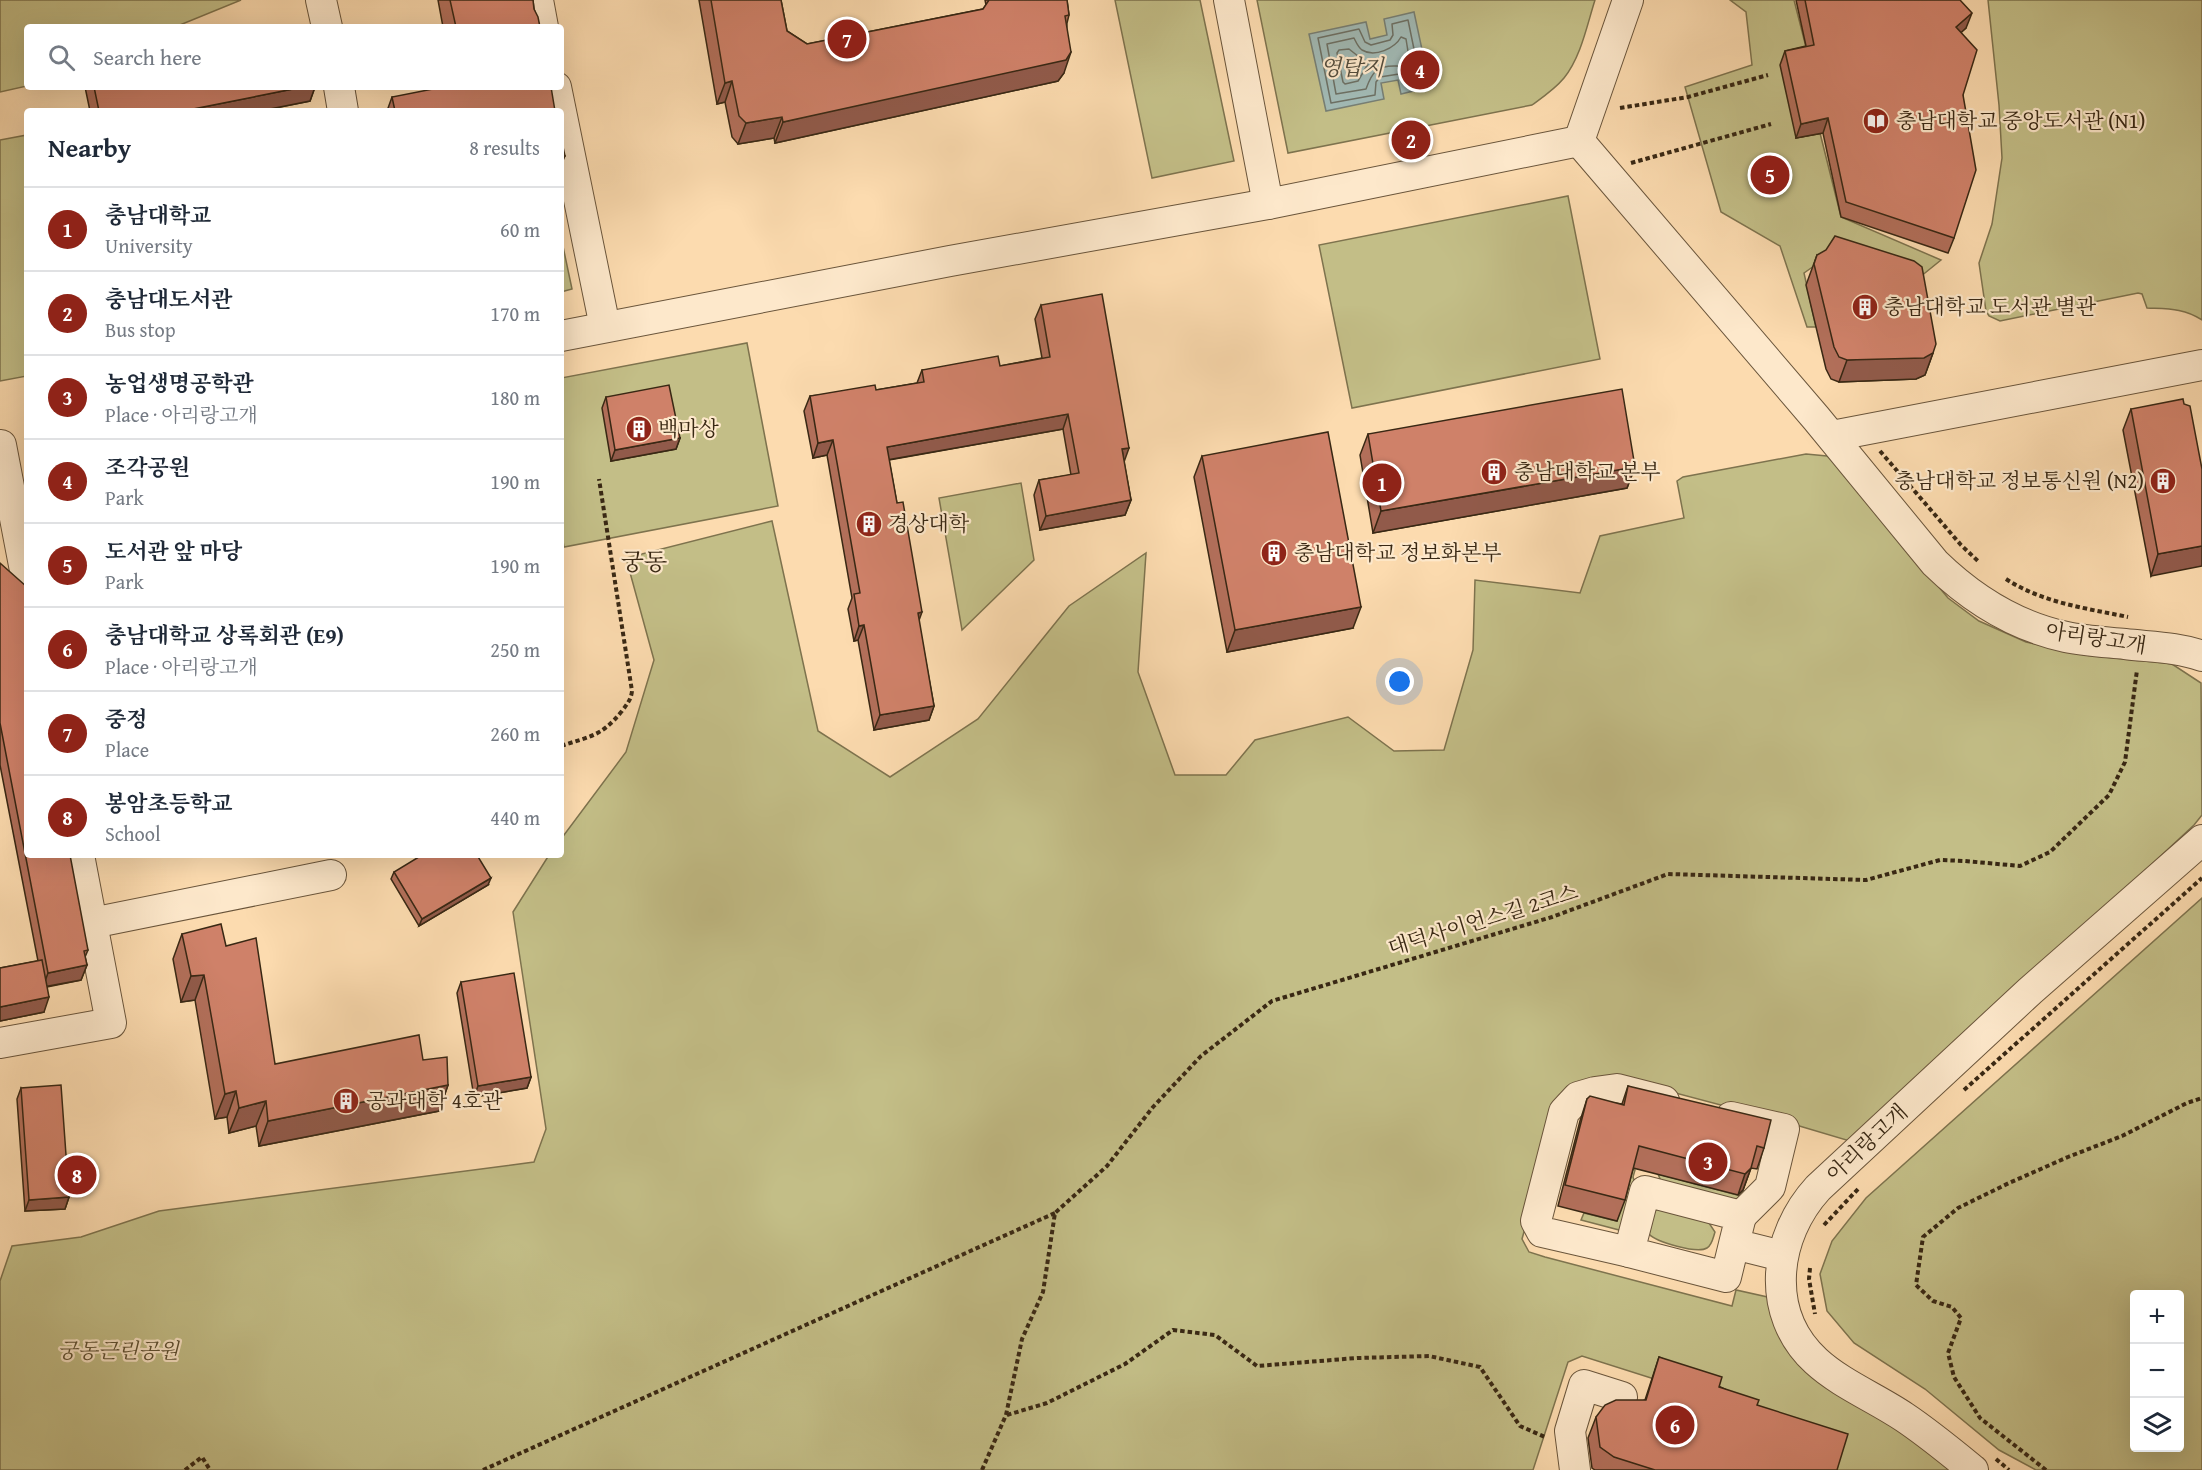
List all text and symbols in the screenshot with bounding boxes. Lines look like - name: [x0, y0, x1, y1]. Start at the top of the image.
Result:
- pin: 7: [828, 16, 866, 62]
- search box: [24, 24, 564, 90]
- icon: search: [45, 41, 78, 74]
- text: Search here: [93, 41, 202, 73]
- pin: 4: [1400, 48, 1440, 92]
- water label: 영탑지: [1320, 51, 1386, 83]
- place label: 충남대학교 중앙도서관 (N1): [1896, 105, 2145, 136]
- library icon: 충남대학교 중앙도서관 (N1): [1861, 106, 1891, 136]
- pin: 2: [1392, 118, 1430, 162]
- text: Nearby: [48, 128, 131, 167]
- text: 8 results: [469, 133, 540, 162]
- pin: 5: [1750, 152, 1790, 198]
- text: 충남대학교: [105, 199, 211, 231]
- text: 1: [62, 215, 73, 244]
- text: 60 m: [500, 215, 540, 244]
- text: University: [105, 231, 193, 260]
- text: 충남대도서관: [105, 283, 233, 315]
- place label: 충남대학교 도서관 별관: [1884, 291, 2097, 322]
- building icon: 충남대학교 도서관 별관: [1850, 292, 1880, 322]
- text: 2: [62, 299, 73, 328]
- text: 170 m: [490, 299, 540, 328]
- text: Bus stop: [105, 315, 176, 344]
- text: 농업생명공학관: [105, 367, 254, 399]
- text: 3: [62, 383, 73, 412]
- text: 180 m: [490, 383, 540, 412]
- text: Place · 아리랑고개: [105, 400, 258, 429]
- place label: 백마상: [658, 413, 720, 444]
- building icon: 백마상: [624, 414, 654, 444]
- text: 조각공원: [105, 451, 190, 483]
- place label: 충남대학교 본부: [1514, 456, 1661, 487]
- building icon: 충남대학교 본부: [1479, 457, 1509, 487]
- pin: 1: [1362, 460, 1402, 506]
- place label: 충남대학교 정보통신원 (N2): [1895, 465, 2144, 496]
- building icon: 충남대학교 정보통신원 (N2): [2148, 466, 2178, 496]
- text: 4: [62, 467, 73, 496]
- text: 190 m: [490, 467, 540, 496]
- text: Park: [105, 483, 144, 512]
- place label: 경상대학: [888, 508, 970, 539]
- building icon: 경상대학: [854, 509, 884, 539]
- text: 도서관 앞 마당: [105, 535, 242, 567]
- place label: 충남대학교 정보화본부: [1294, 537, 1501, 568]
- building icon: 충남대학교 정보화본부: [1259, 538, 1289, 568]
- district label: 궁동: [621, 544, 667, 579]
- text: 5: [62, 551, 73, 580]
- text: 190 m: [490, 551, 540, 580]
- text: Park: [105, 567, 144, 596]
- street label: 아리랑고개: [2044, 614, 2149, 661]
- text: 충남대학교 상록회관 (E9): [105, 619, 344, 651]
- text: 6: [62, 635, 73, 664]
- text: 250 m: [490, 635, 540, 664]
- text: Place · 아리랑고개: [105, 652, 258, 681]
- your location: [1385, 667, 1414, 696]
- text: 중정: [105, 703, 148, 735]
- text: 7: [62, 719, 73, 748]
- text: 260 m: [490, 719, 540, 748]
- text: Place: [105, 735, 149, 764]
- text: 봉암초등학교: [105, 787, 233, 819]
- text: 8: [62, 803, 73, 832]
- text: 440 m: [490, 803, 540, 832]
- text: School: [105, 819, 161, 848]
- street label: 대덕사이언스길 2코스: [1384, 876, 1582, 963]
- place label: 공과대학 4호관: [366, 1085, 503, 1116]
- building icon: 공과대학 4호관: [331, 1086, 361, 1116]
- street label: 아리랑고개: [1819, 1097, 1914, 1189]
- pin: 3: [1688, 1140, 1728, 1184]
- pin: 8: [58, 1152, 97, 1198]
- map controls: [2130, 1290, 2184, 1452]
- button: +: [2130, 1290, 2184, 1344]
- park label: 궁동근린공원: [57, 1335, 181, 1366]
- button: −: [2130, 1344, 2184, 1398]
- button: layers: [2130, 1398, 2184, 1452]
- pin: 6: [1656, 1402, 1694, 1448]

